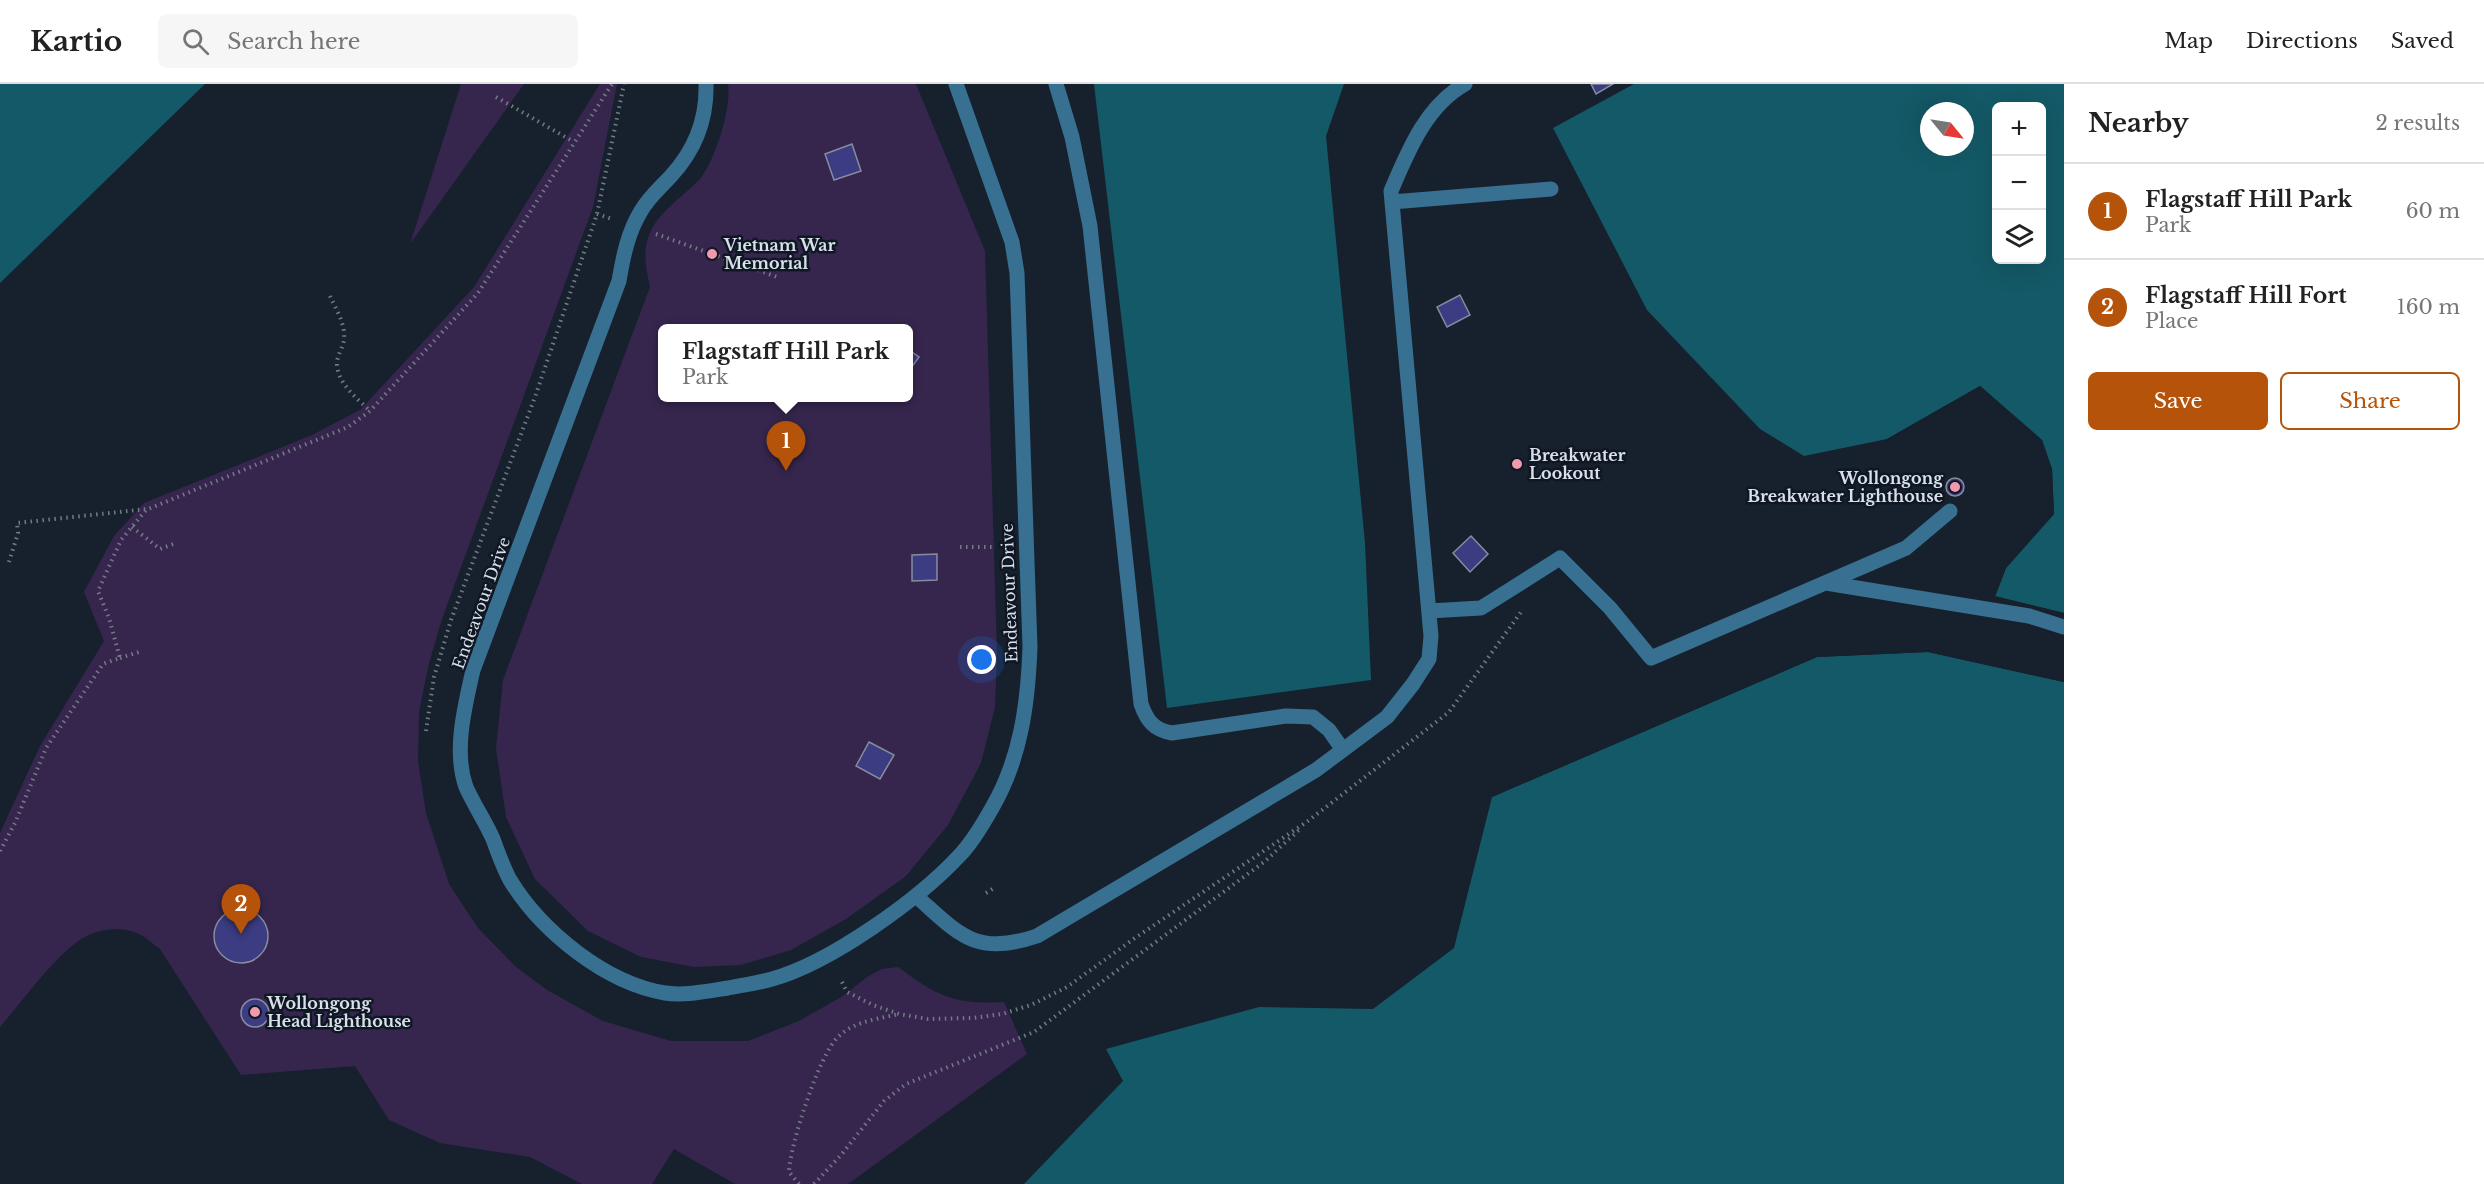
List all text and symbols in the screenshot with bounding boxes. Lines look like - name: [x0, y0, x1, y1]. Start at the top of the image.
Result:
- search box: [158, 14, 578, 68]
- text: Kartio: [30, 24, 122, 59]
- icon: search: [179, 25, 212, 58]
- text: Search here: [227, 28, 360, 55]
- text: Map: [2164, 28, 2213, 54]
- text: Directions: [2246, 28, 2358, 54]
- text: Saved: [2391, 28, 2454, 54]
- north arrow: [1920, 102, 1974, 156]
- map controls: [1992, 102, 2046, 264]
- button: +: [1992, 102, 2046, 156]
- text: Nearby: [2088, 107, 2189, 139]
- text: 2 results: [2376, 111, 2460, 135]
- button: −: [1992, 156, 2046, 210]
- text: Flagstaff Hill Park: [2145, 186, 2352, 213]
- text: 1: [2103, 199, 2112, 223]
- text: 60 m: [2406, 199, 2460, 223]
- button: layers: [1992, 210, 2046, 264]
- text: Park: [2145, 213, 2191, 237]
- place label: Vietnam War Memorial: [723, 235, 835, 273]
- marker: Vietnam War Memorial: [705, 247, 719, 261]
- text: Flagstaff Hill Fort: [2145, 282, 2347, 309]
- text: 2: [2101, 295, 2114, 319]
- text: 160 m: [2397, 295, 2460, 319]
- text: Place: [2145, 309, 2199, 333]
- popup: [658, 324, 913, 402]
- text: Flagstaff Hill Park: [682, 338, 889, 365]
- text: Park: [682, 365, 728, 389]
- button: Save: [2088, 372, 2268, 430]
- button: Share: [2280, 372, 2460, 430]
- pin: 1: [766, 422, 806, 471]
- place label: Breakwater Lookout: [1529, 445, 1626, 483]
- marker: Breakwater Lookout: [1510, 457, 1524, 471]
- place label: Wollongong Breakwater Lighthouse: [1747, 468, 1944, 506]
- marker: Wollongong Breakwater Lighthouse: [1948, 480, 1962, 494]
- street label: Endeavour Drive: [997, 523, 1021, 663]
- street label: Endeavour Drive: [448, 534, 514, 672]
- your location: [967, 645, 996, 674]
- pin: 2: [222, 884, 260, 934]
- place label: Wollongong Head Lighthouse: [266, 993, 411, 1031]
- marker: Wollongong Head Lighthouse: [248, 1005, 262, 1019]

